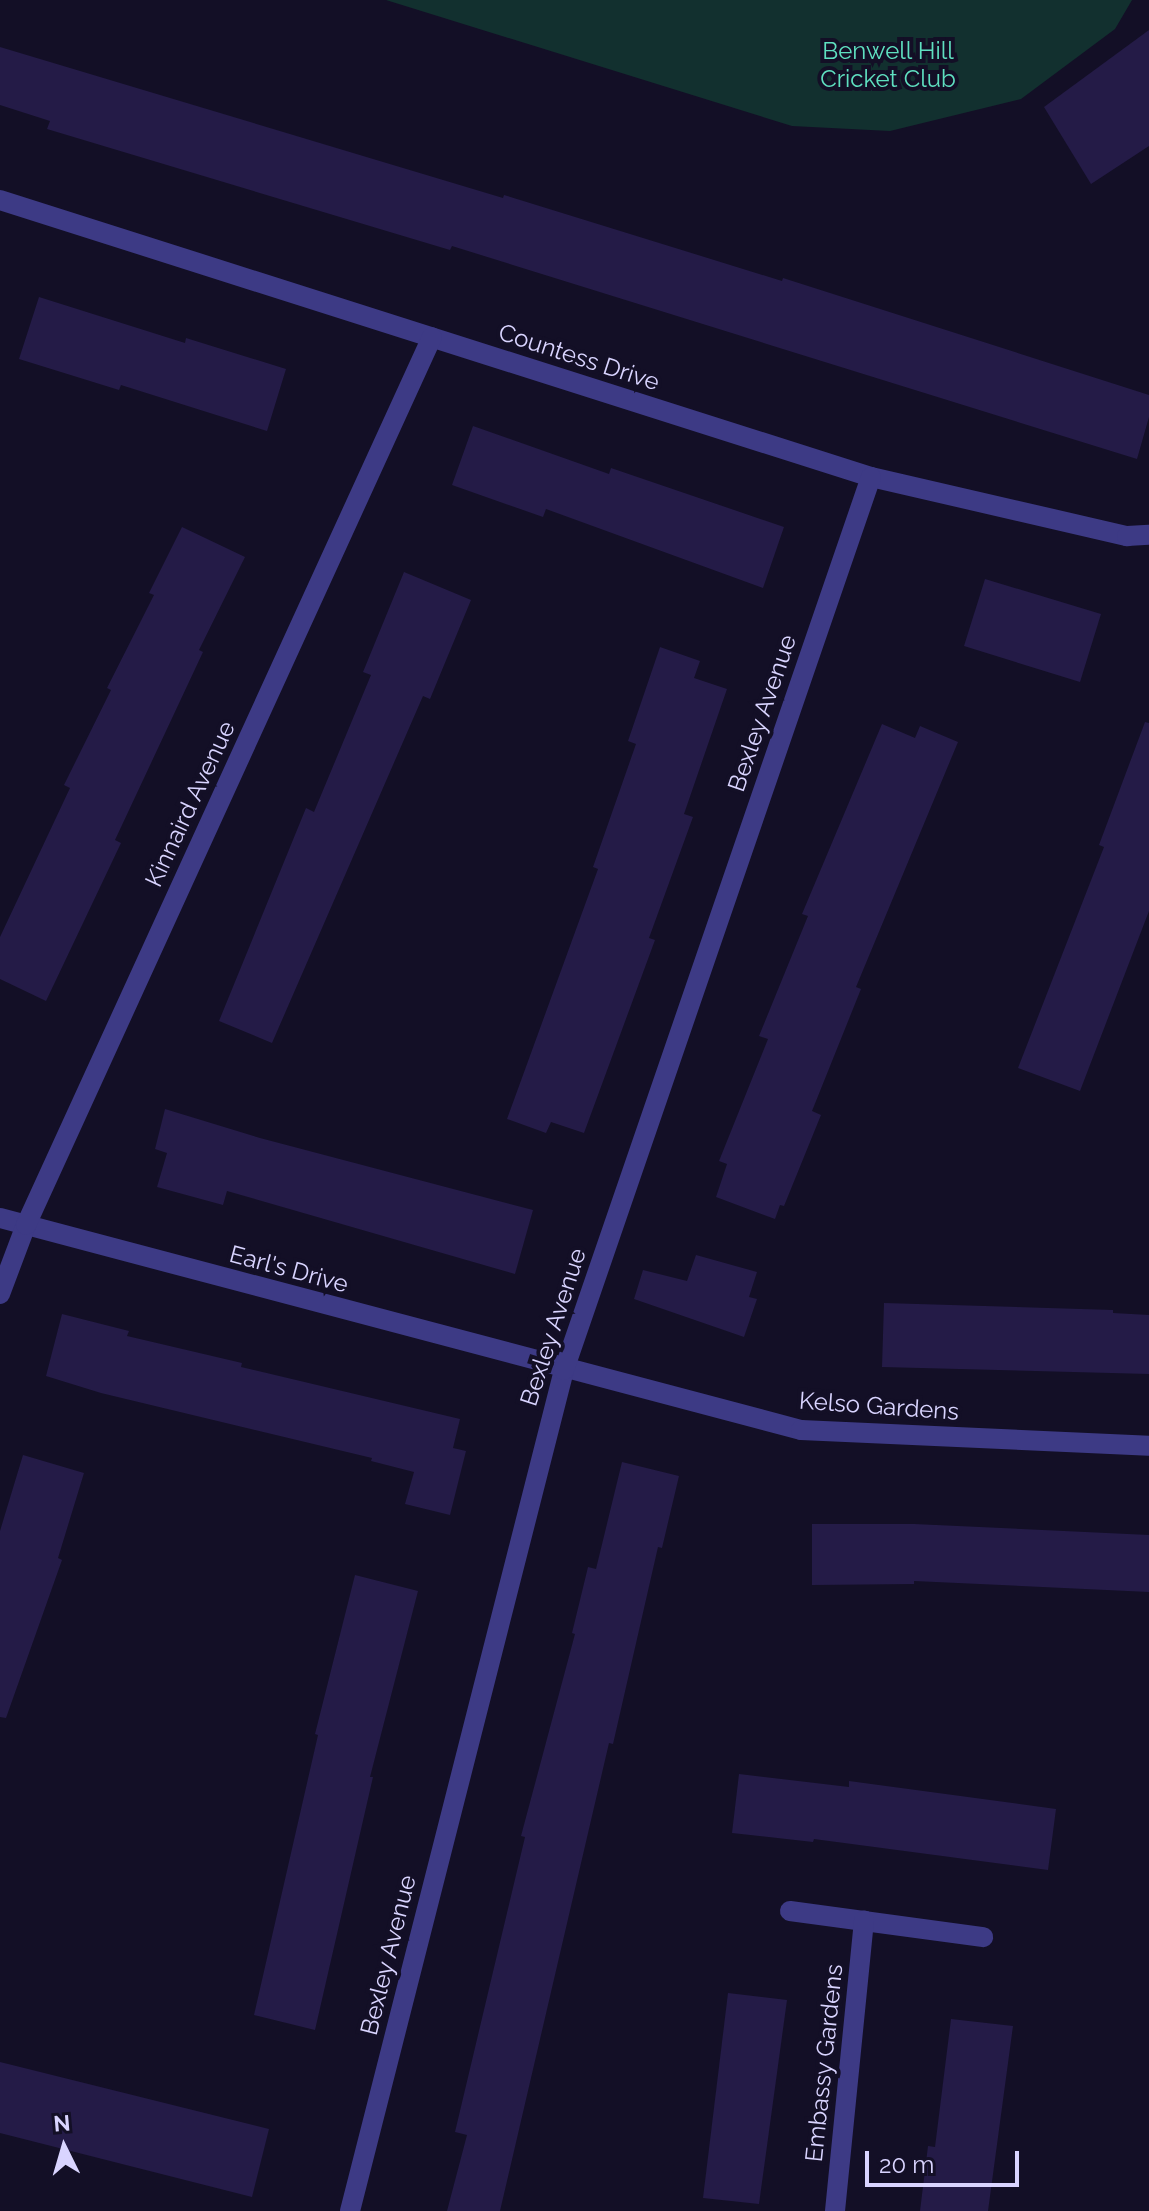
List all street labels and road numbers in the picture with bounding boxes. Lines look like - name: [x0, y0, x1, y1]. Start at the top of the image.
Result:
- street label: Countess Drive: [495, 317, 663, 397]
- street label: Bexley Avenue: [721, 630, 803, 796]
- street label: Kinnaird Avenue: [139, 716, 241, 892]
- street label: Earl's Drive: [226, 1239, 352, 1299]
- street label: Bexley Avenue: [514, 1244, 592, 1410]
- street label: Kelso Gardens: [798, 1386, 960, 1426]
- street label: Bexley Avenue: [354, 1871, 422, 2039]
- street label: Embassy Gardens: [799, 1962, 849, 2164]

